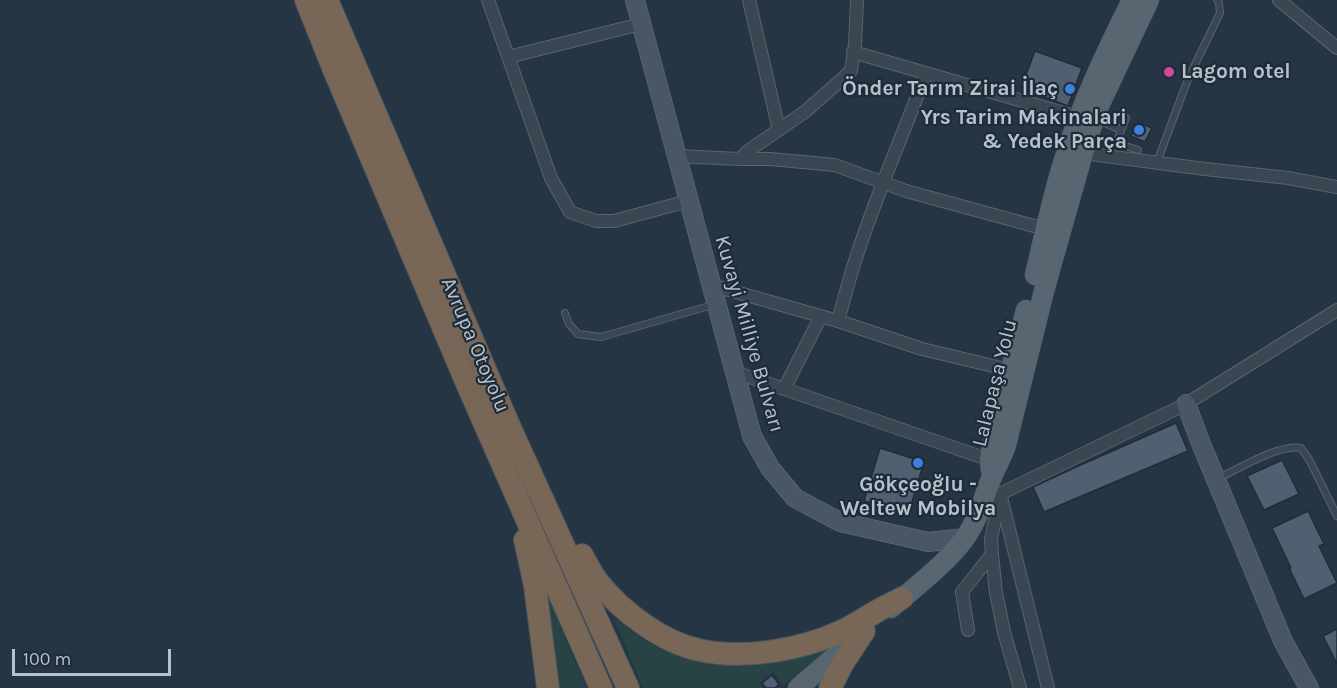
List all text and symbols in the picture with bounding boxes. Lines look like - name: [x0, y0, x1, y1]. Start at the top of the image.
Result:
- place label: Lagom otel: [1181, 59, 1291, 85]
- marker: Lagom otel: [1162, 65, 1176, 79]
- place label: Önder Tarım Zirai İlaç: [842, 76, 1058, 102]
- marker: Önder Tarım Zirai İlaç: [1063, 82, 1077, 96]
- place label: Yrs Tarim Makinalari & Yedek Parça: [921, 105, 1127, 155]
- marker: Yrs Tarim Makinalari & Yedek Parça: [1132, 123, 1146, 137]
- street label: Kuvayi Milliye Bulvarı: [709, 233, 789, 435]
- street label: Avrupa Otoyolu: [435, 274, 515, 416]
- street label: Lalapaşa Yolu: [967, 317, 1023, 449]
- marker: Gökçeoğlu - Weltew Mobilya: [911, 456, 925, 470]
- place label: Gökçeoğlu - Weltew Mobilya: [840, 472, 996, 522]
- scale bar: [15, 637, 174, 675]
- text: 100 m: [23, 648, 71, 670]

